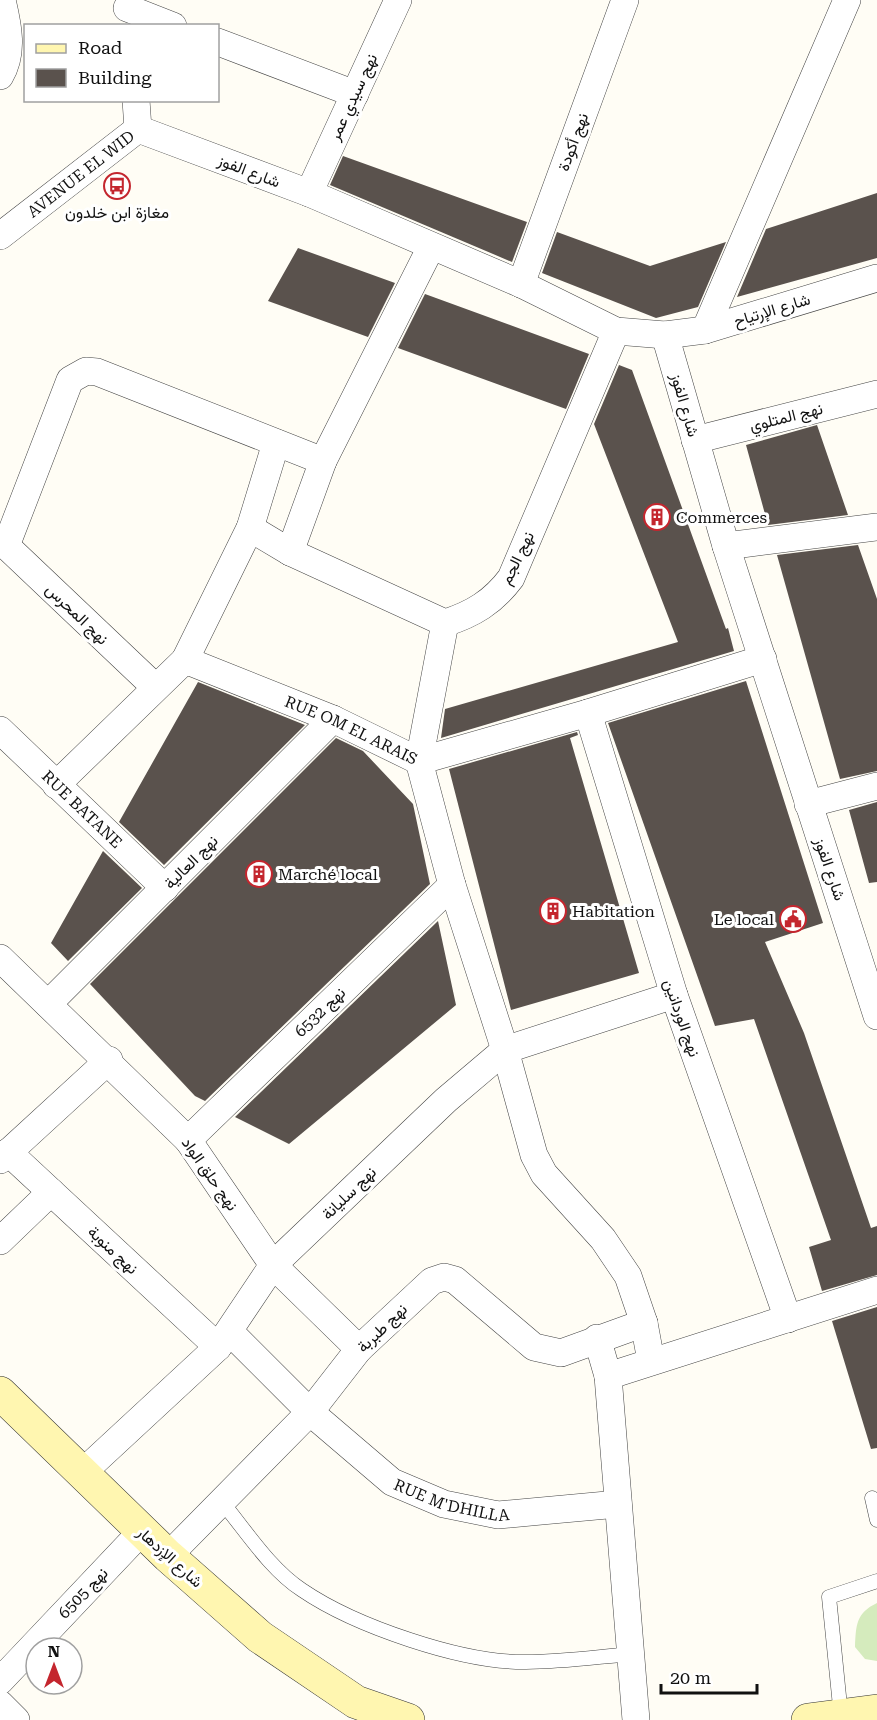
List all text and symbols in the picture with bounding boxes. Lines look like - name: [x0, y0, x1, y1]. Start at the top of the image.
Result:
- legend: [24, 24, 219, 102]
- text: Road: [78, 37, 123, 58]
- street label: نهج سيدي عمر: [324, 51, 385, 146]
- text: Building: [78, 67, 152, 88]
- street label: نهج أكودة: [554, 110, 594, 174]
- street label: AVENUE EL WID: [23, 126, 138, 221]
- street label: شارع الفوز: [214, 150, 283, 193]
- bus stop icon: مغازة ابن خلدون: [102, 171, 132, 201]
- place label: مغازة ابن خلدون: [65, 203, 169, 223]
- street label: شارع الإرتياح: [731, 289, 813, 333]
- street label: شارع الفوز: [665, 370, 703, 439]
- street label: نهج المتلوي: [747, 399, 826, 439]
- building icon: Commerces: [642, 502, 672, 532]
- place label: Commerces: [676, 508, 767, 527]
- street label: نهج الجم: [496, 528, 540, 589]
- street label: نهج المحرس: [40, 579, 112, 650]
- street label: RUE OM EL ARAIS: [282, 691, 421, 768]
- street label: RUE BATANE: [38, 766, 126, 852]
- street label: نهج العالية: [160, 831, 223, 894]
- street label: شارع الفوز: [808, 834, 850, 904]
- building icon: Marché local: [244, 859, 274, 889]
- place label: Marché local: [278, 865, 378, 884]
- building icon: Habitation: [538, 896, 568, 926]
- place label: Habitation: [572, 902, 655, 921]
- public building icon: Le local: [778, 904, 808, 934]
- place label: Le local: [714, 910, 774, 929]
- street label: نهج الوردانين: [658, 977, 704, 1060]
- street label: نهج 6532: [291, 983, 351, 1042]
- street label: نهج حلق الواد: [176, 1134, 242, 1216]
- street label: نهج سليانة: [318, 1162, 382, 1225]
- street label: نهج منوبة: [83, 1222, 142, 1279]
- street label: نهج طبربة: [353, 1300, 412, 1358]
- street label: RUE M'DHILLA: [391, 1474, 511, 1524]
- street label: شارع الإزدهار: [131, 1522, 207, 1593]
- street label: نهج 6505: [54, 1564, 113, 1624]
- north arrow: [24, 1636, 84, 1696]
- text: N: [48, 1642, 60, 1661]
- scale bar: [661, 1657, 757, 1695]
- text: 20 m: [670, 1667, 711, 1688]

